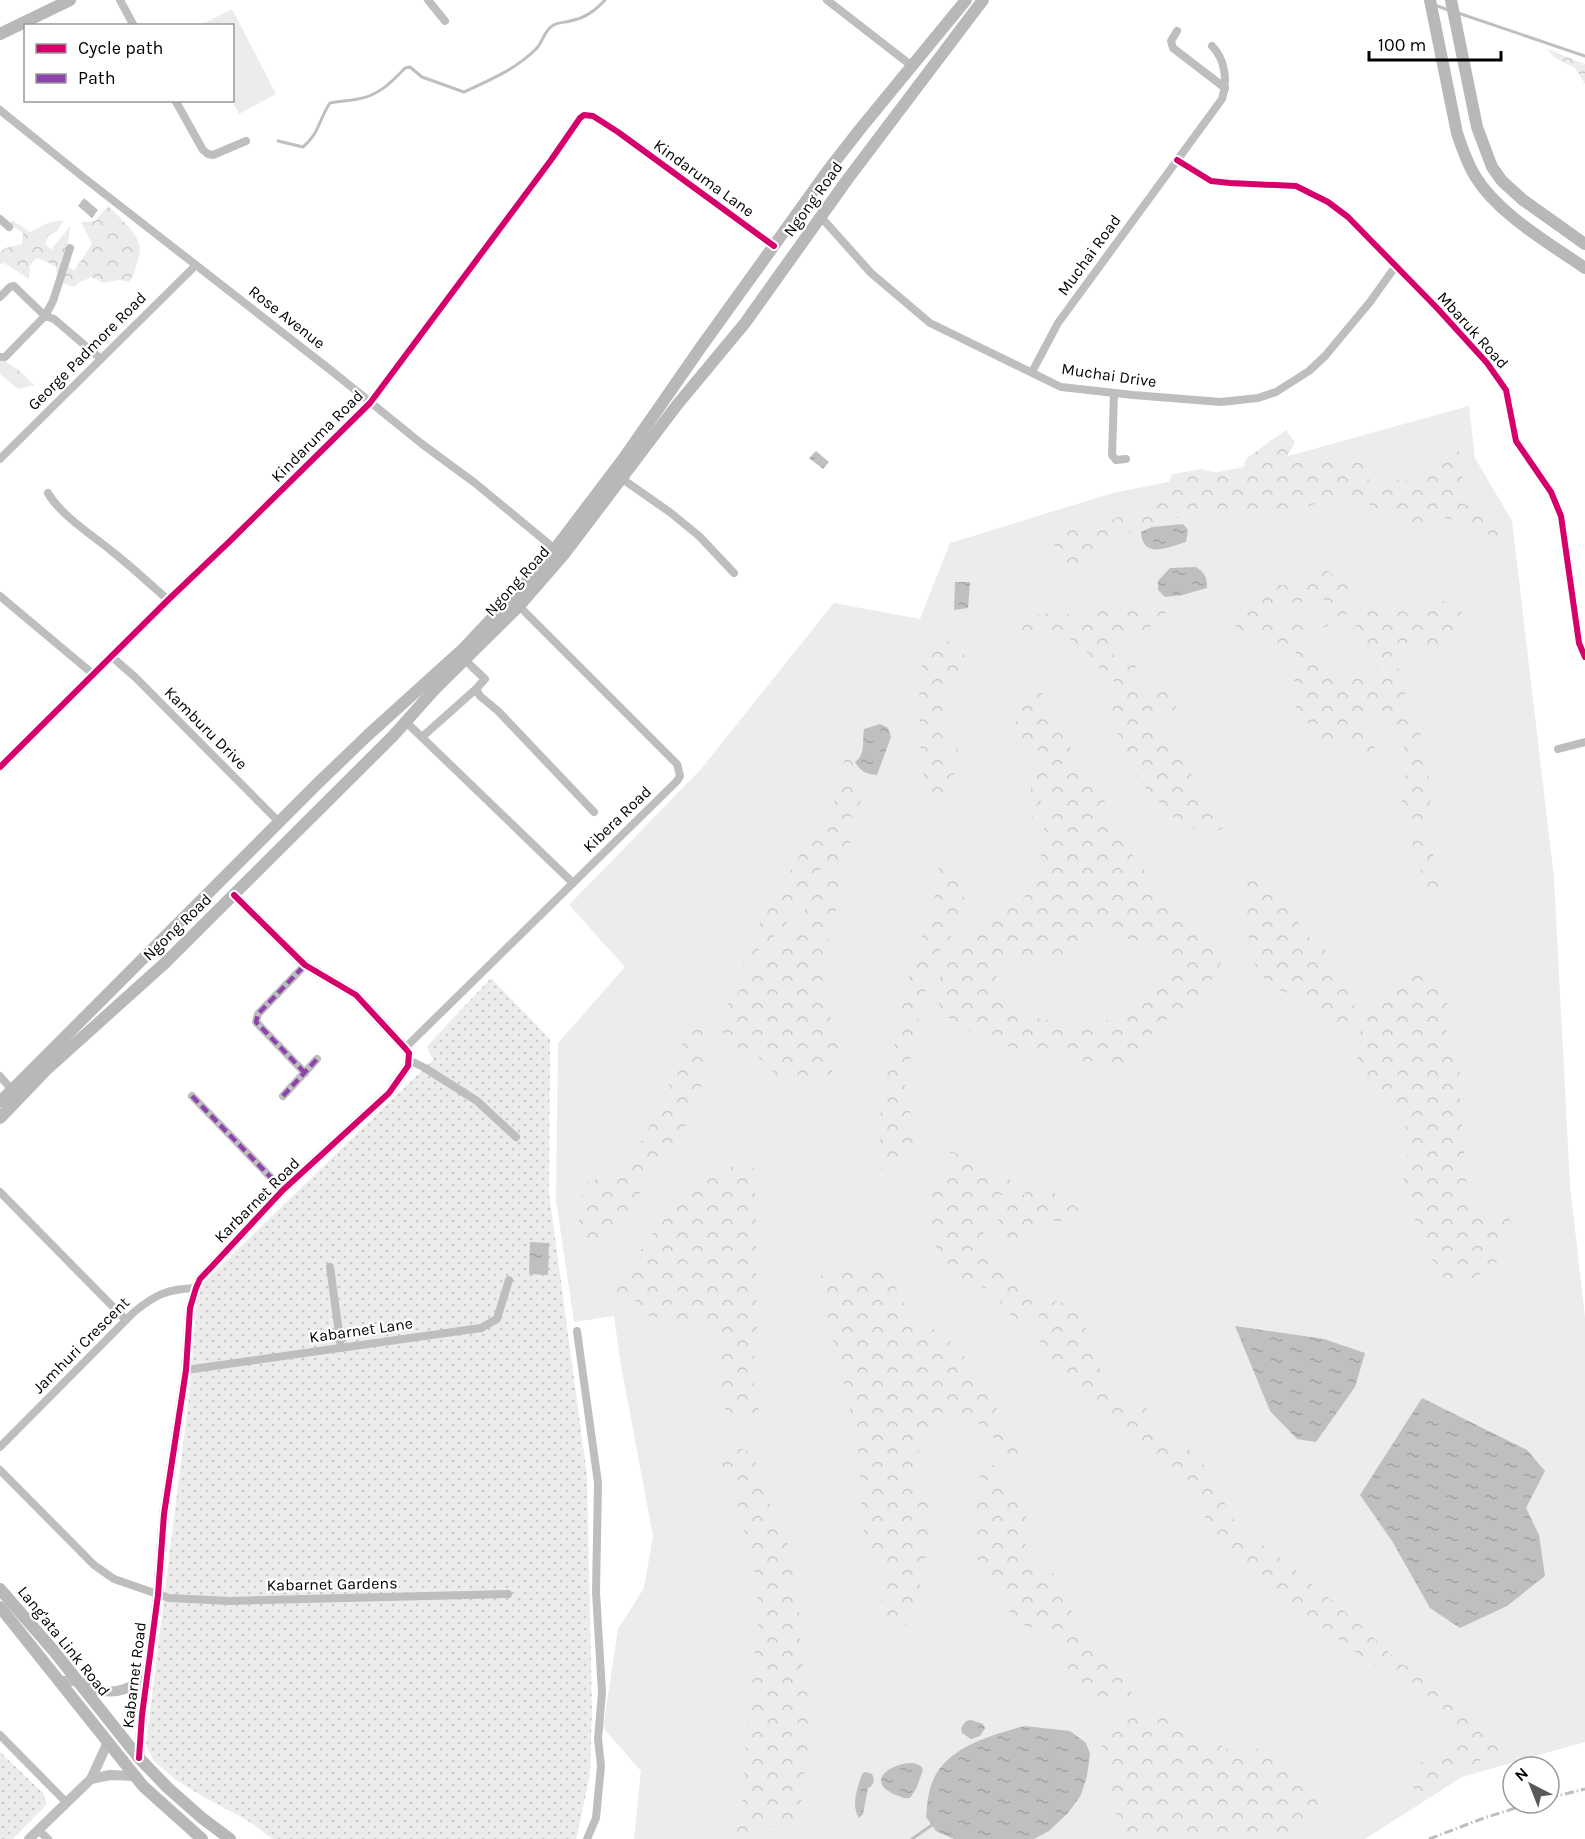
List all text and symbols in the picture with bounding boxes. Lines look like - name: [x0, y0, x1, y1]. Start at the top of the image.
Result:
- legend: [24, 24, 234, 102]
- scale bar: [1369, 24, 1501, 62]
- text: 100 m: [1378, 34, 1426, 56]
- text: Cycle path: [78, 37, 163, 59]
- text: Path: [78, 67, 116, 89]
- street label: Kindaruma Lane: [650, 135, 758, 221]
- street label: Ngong Road: [779, 158, 847, 240]
- street label: Muchai Road: [1053, 211, 1125, 299]
- street label: Rose Avenue: [245, 281, 329, 353]
- street label: George Padmore Road: [24, 288, 150, 414]
- street label: Mbaruk Road: [1433, 288, 1513, 372]
- street label: Muchai Drive: [1060, 359, 1158, 391]
- street label: Kindaruma Road: [267, 386, 367, 486]
- street label: Ngong Road: [480, 542, 554, 620]
- street label: Kamburu Drive: [161, 683, 251, 773]
- street label: Kibera Road: [579, 782, 655, 856]
- street label: Ngong Road: [139, 890, 215, 964]
- street label: Karbarnet Road: [210, 1153, 304, 1247]
- street label: Jamhuri Crescent: [29, 1293, 133, 1397]
- street label: Kabarnet Lane: [308, 1313, 414, 1347]
- street label: Kabarnet Gardens: [266, 1573, 398, 1595]
- street label: Lang'ata Link Road: [14, 1582, 114, 1700]
- street label: Kabarnet Road: [118, 1621, 150, 1729]
- north arrow: [1501, 1755, 1561, 1815]
- text: N: [1511, 1763, 1532, 1785]

